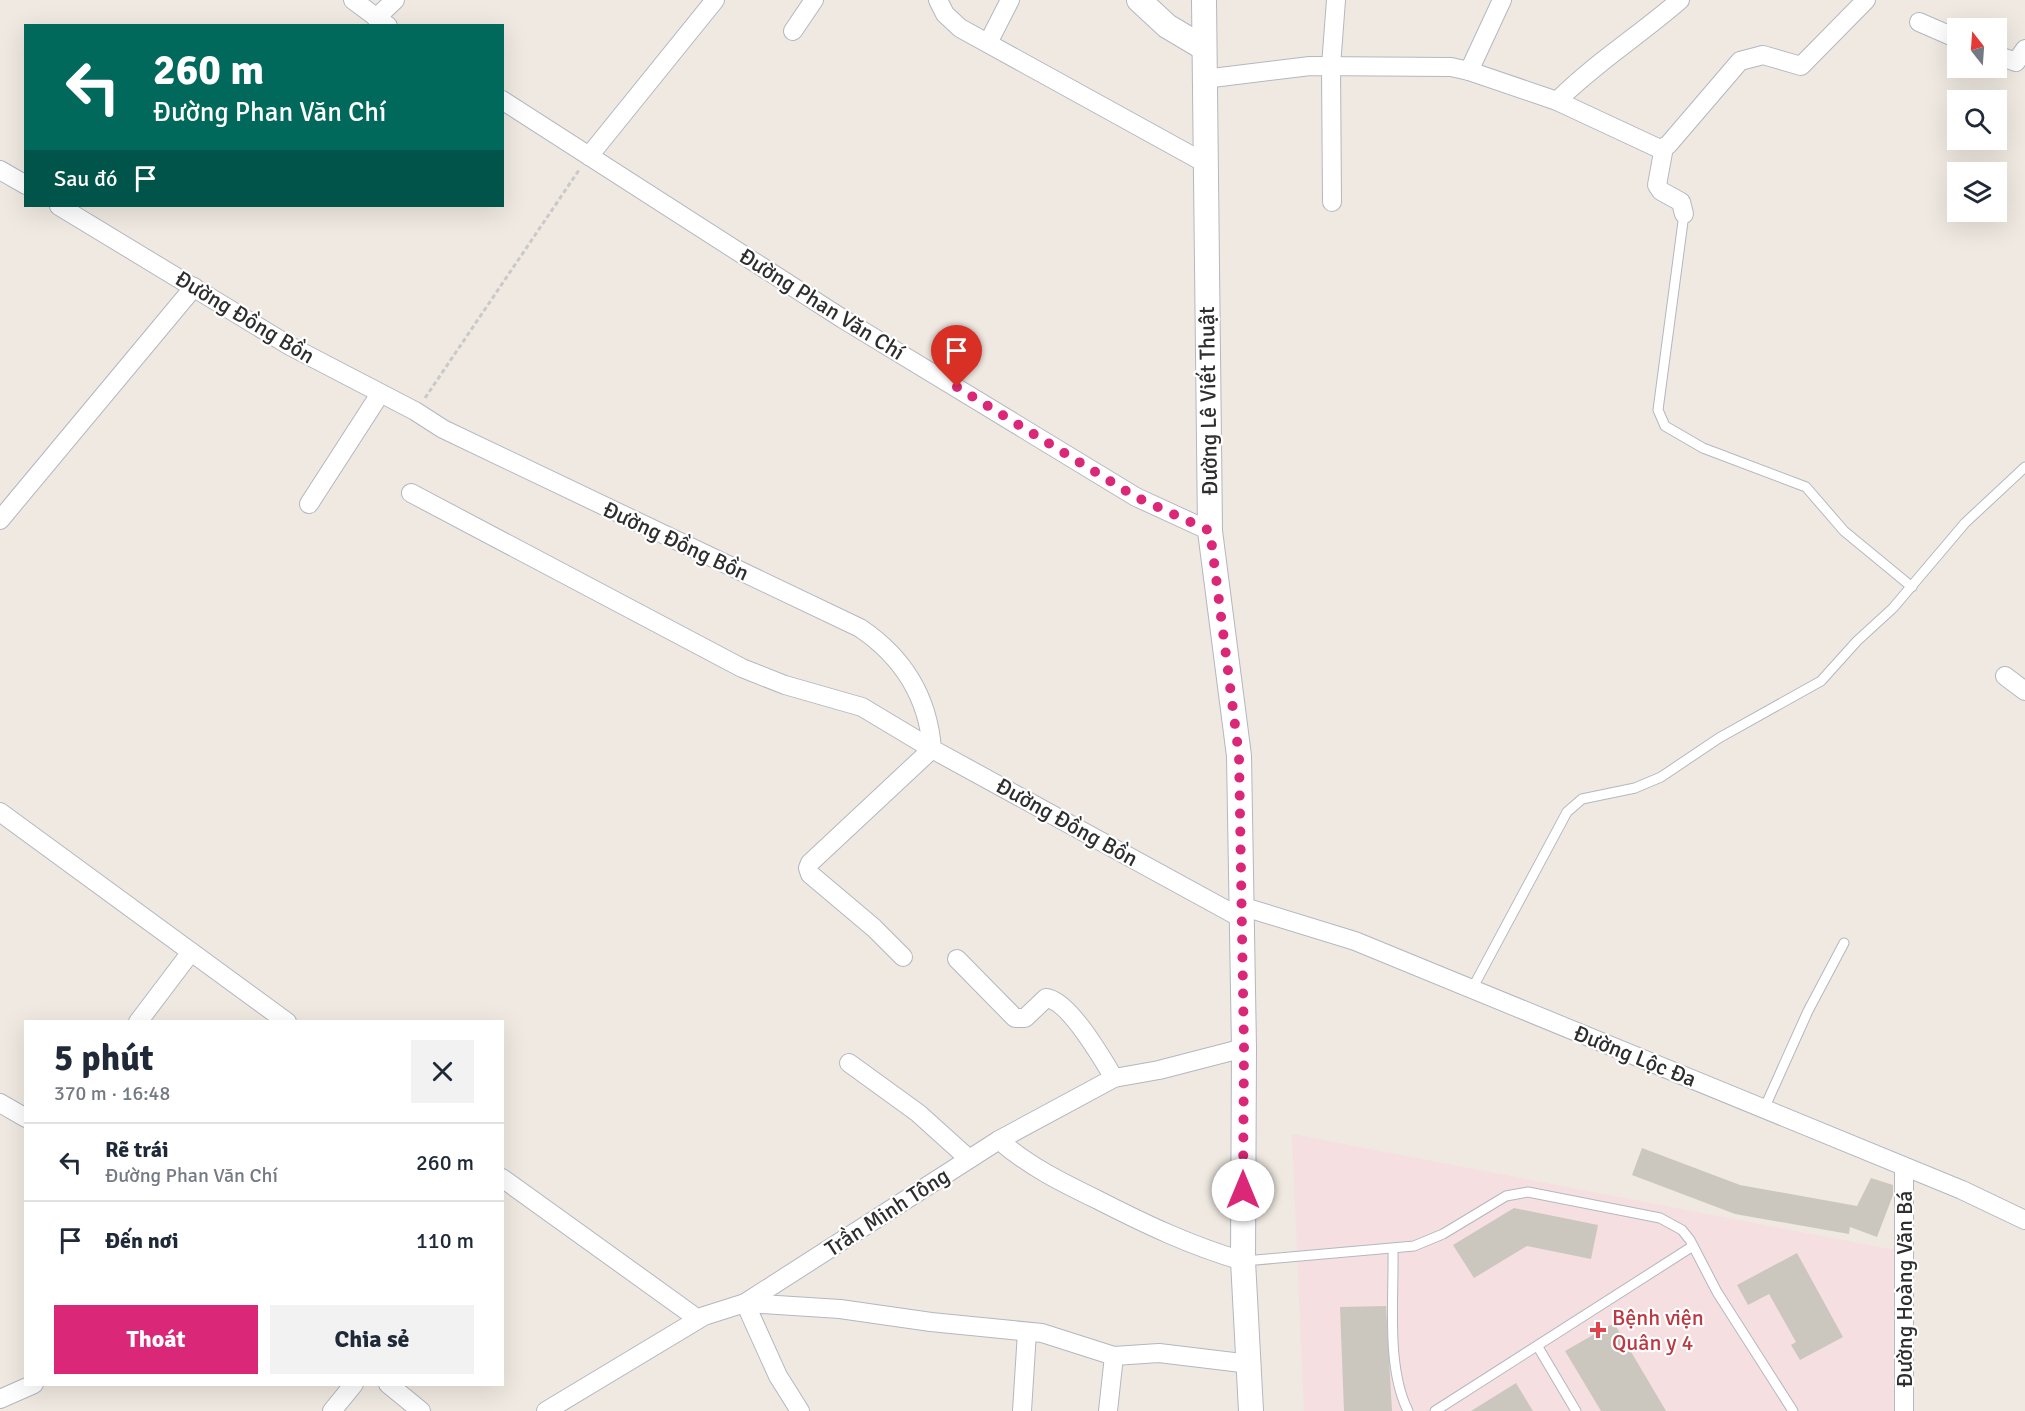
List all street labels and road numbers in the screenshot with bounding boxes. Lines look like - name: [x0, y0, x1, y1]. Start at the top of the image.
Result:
- street label: Đường Phan Văn Chí: [734, 242, 910, 366]
- street label: Đường Đồng Bồn: [170, 265, 320, 369]
- street label: Đường Lê Viết Thuật: [1193, 306, 1223, 496]
- street label: Đường Đồng Bồn: [599, 495, 753, 587]
- street label: Đường Đồng Bồn: [991, 772, 1143, 872]
- street label: Đường Lộc Đa: [1570, 1019, 1700, 1093]
- street label: Trần Minh Tông: [820, 1162, 954, 1262]
- street label: Đường Hoàng Văn Bá: [1891, 1191, 1918, 1387]

